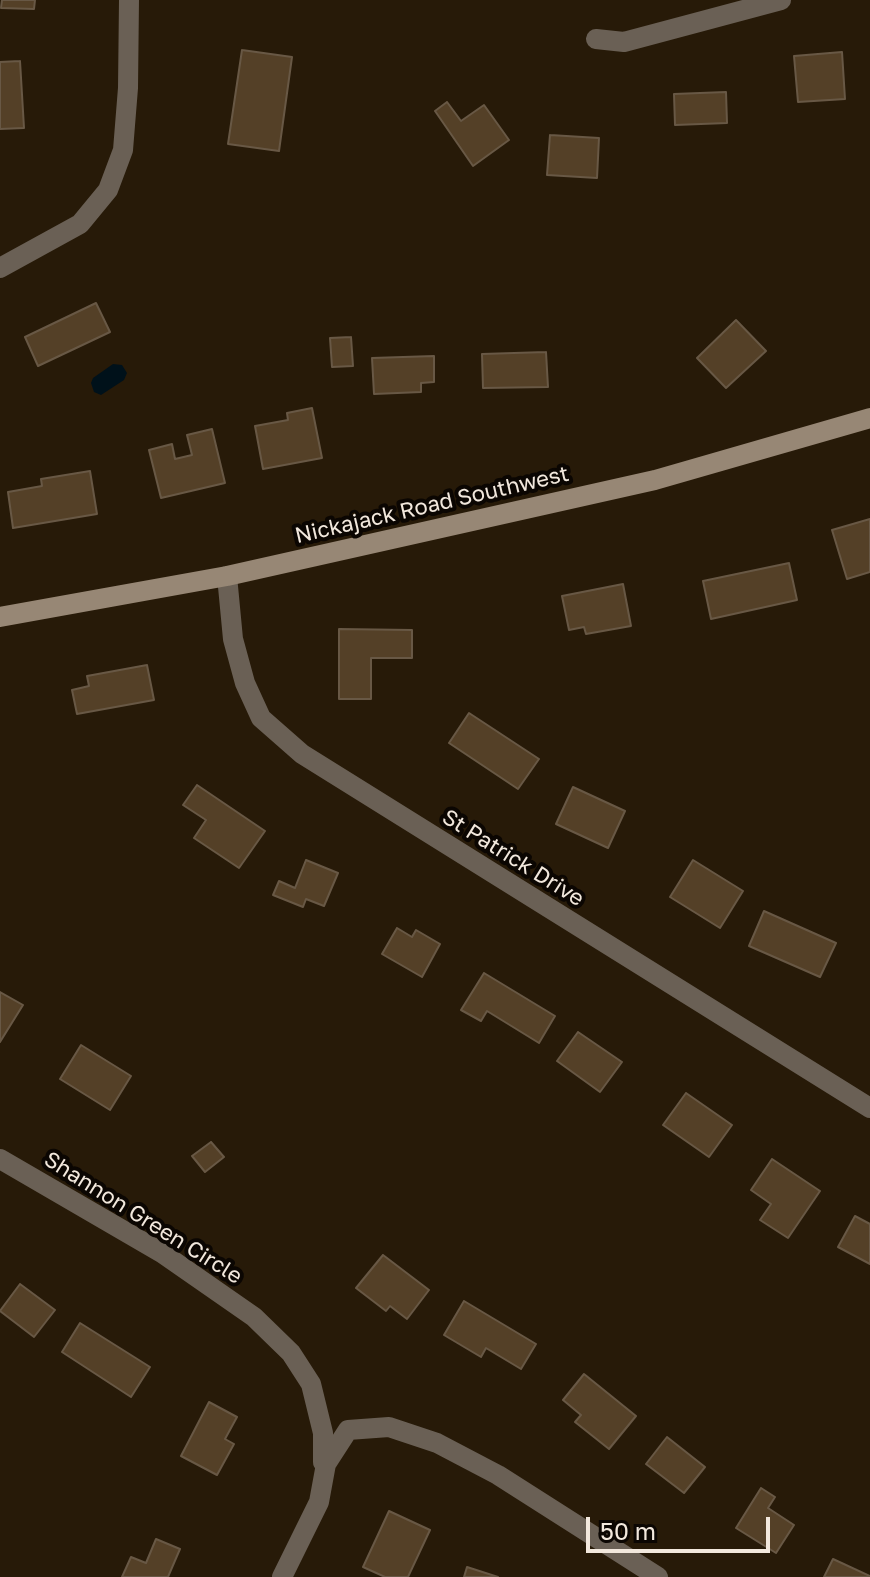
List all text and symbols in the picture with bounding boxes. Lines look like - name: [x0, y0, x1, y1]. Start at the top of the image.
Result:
- street label: Nickajack Road Southwest: [292, 461, 572, 549]
- street label: St Patrick Drive: [437, 804, 589, 912]
- street label: Shannon Green Circle: [39, 1146, 247, 1290]
- scale bar: [590, 1501, 774, 1551]
- text: 50 m: [600, 1516, 656, 1545]

